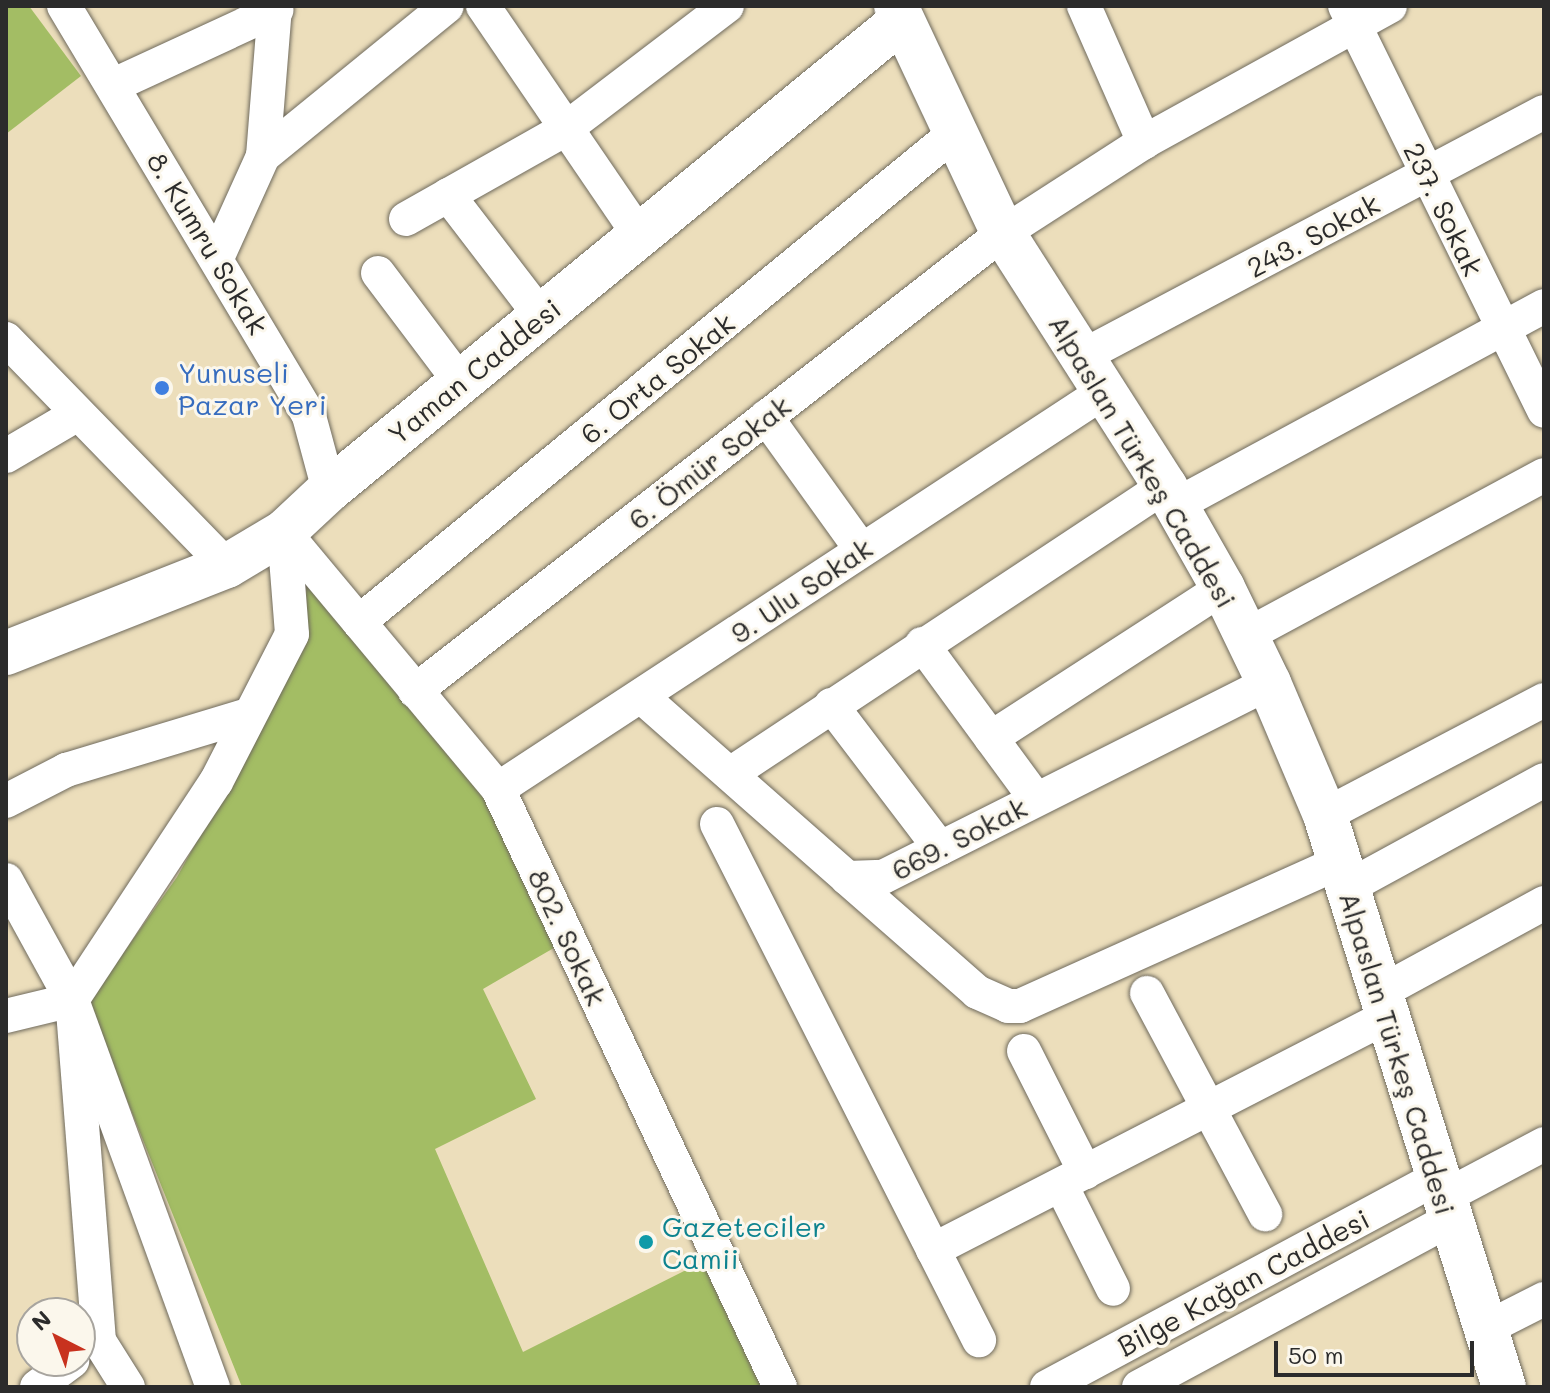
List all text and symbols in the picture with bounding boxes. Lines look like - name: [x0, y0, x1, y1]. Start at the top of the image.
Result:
- street label: 237. Sokak: [1397, 137, 1491, 281]
- street label: 8. Kumru Sokak: [140, 146, 276, 340]
- street label: 243. Sokak: [1241, 186, 1385, 284]
- street label: Yaman Caddesi: [381, 291, 567, 451]
- street label: 6. Orta Sokak: [573, 306, 741, 450]
- street label: Alpaslan Türkeş Caddesi: [1042, 308, 1244, 614]
- place label: Yunuseli Pazar Yeri: [178, 355, 327, 421]
- marker: Yunuseli Pazar Yeri: [153, 379, 171, 397]
- street label: 6. Ömür Sokak: [621, 388, 797, 536]
- street label: 9. Ulu Sokak: [724, 530, 878, 650]
- street label: 669. Sokak: [886, 790, 1032, 886]
- street label: 802. Sokak: [522, 863, 614, 1011]
- street label: Alpaslan Türkeş Caddesi: [1333, 887, 1463, 1219]
- street label: Bilge Kağan Caddesi: [1111, 1201, 1375, 1363]
- place label: Gazeteciler Camii: [662, 1209, 826, 1275]
- marker: Gazeteciler Camii: [637, 1233, 655, 1251]
- north arrow: [16, 1297, 96, 1377]
- text: N: [25, 1304, 57, 1337]
- scale bar: [1278, 1325, 1478, 1375]
- text: 50 m: [1288, 1339, 1344, 1370]

